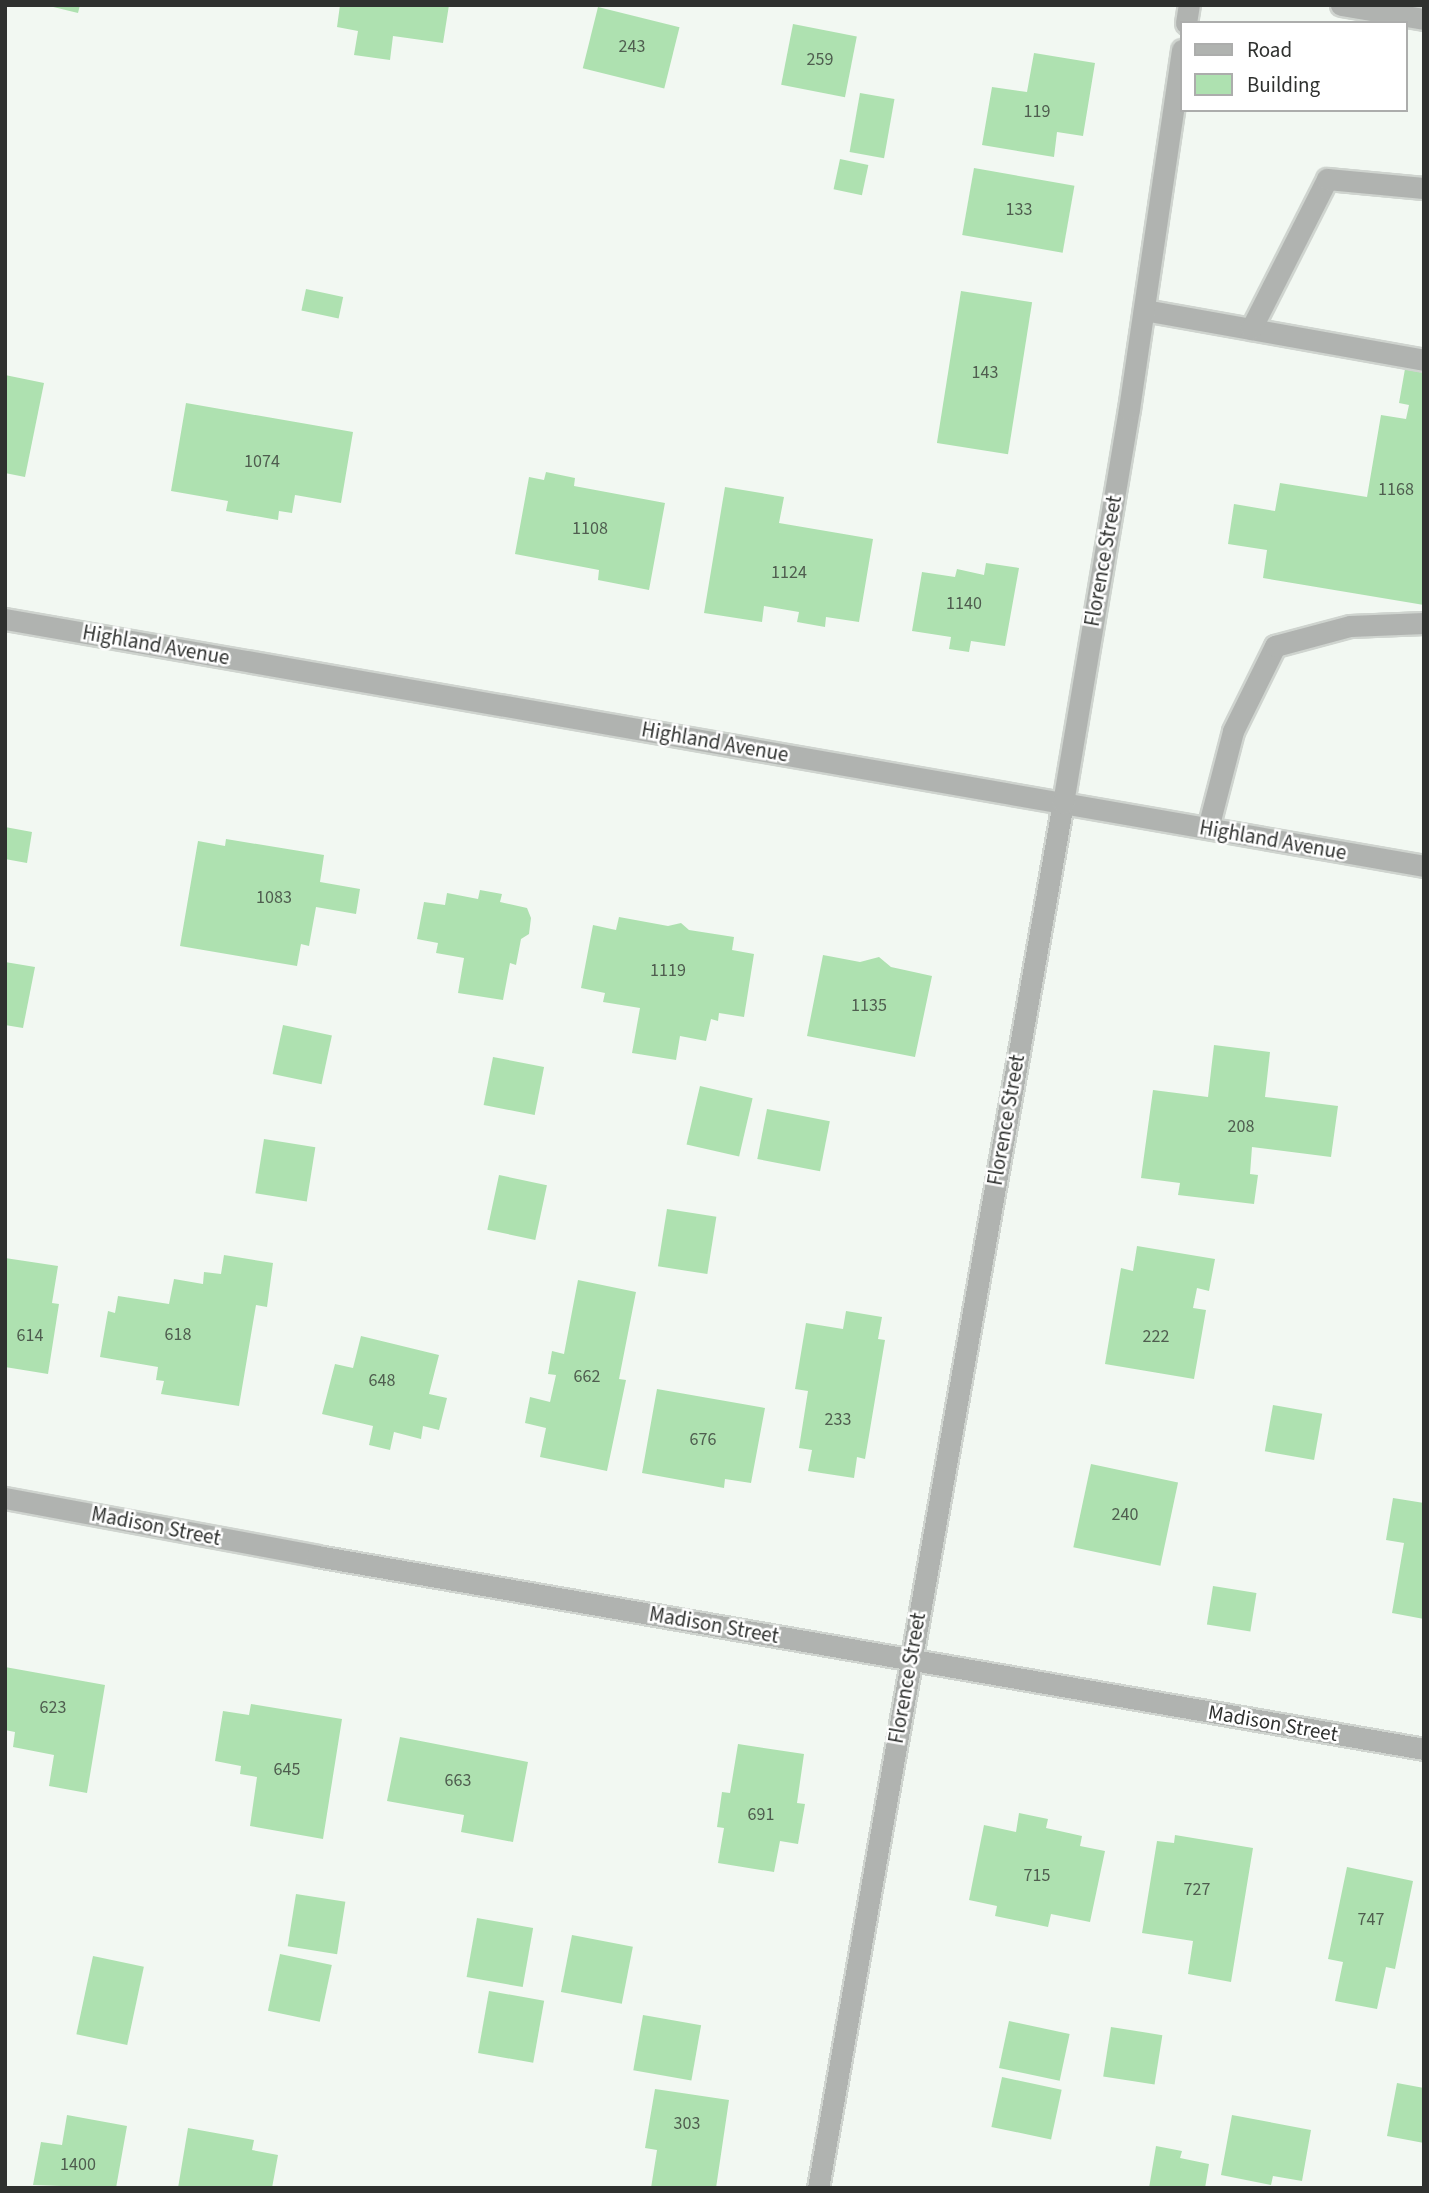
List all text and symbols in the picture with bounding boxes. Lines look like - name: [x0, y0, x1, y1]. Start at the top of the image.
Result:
- legend: [1180, 21, 1408, 112]
- text: Road: [1247, 35, 1292, 65]
- house number: 243: [619, 36, 645, 58]
- house number: 259: [807, 49, 833, 71]
- text: Building: [1247, 70, 1320, 100]
- house number: 119: [1024, 101, 1050, 123]
- house number: 133: [1006, 199, 1032, 221]
- house number: 143: [972, 362, 998, 384]
- house number: 1074: [244, 451, 280, 473]
- house number: 1168: [1378, 479, 1414, 501]
- street label: Florence Street: [1079, 494, 1127, 628]
- house number: 1108: [572, 518, 608, 540]
- house number: 1124: [771, 562, 807, 584]
- house number: 1140: [946, 593, 982, 615]
- street label: Highland Avenue: [81, 620, 231, 670]
- street label: Highland Avenue: [640, 717, 790, 767]
- street label: Highland Avenue: [1198, 815, 1348, 865]
- house number: 1083: [256, 887, 292, 909]
- house number: 1119: [650, 960, 686, 982]
- house number: 1135: [851, 995, 887, 1017]
- street label: Florence Street: [982, 1053, 1030, 1187]
- house number: 208: [1228, 1116, 1254, 1138]
- house number: 618: [165, 1324, 191, 1346]
- house number: 614: [17, 1325, 43, 1347]
- house number: 222: [1143, 1326, 1169, 1348]
- house number: 662: [574, 1366, 600, 1388]
- house number: 648: [369, 1370, 395, 1392]
- house number: 233: [825, 1409, 851, 1431]
- house number: 676: [690, 1429, 716, 1451]
- street label: Madison Street: [89, 1501, 223, 1551]
- house number: 240: [1112, 1504, 1138, 1526]
- street label: Madison Street: [647, 1601, 781, 1649]
- street label: Florence Street: [883, 1611, 931, 1745]
- house number: 623: [40, 1697, 66, 1719]
- street label: Madison Street: [1206, 1699, 1340, 1747]
- house number: 645: [274, 1759, 300, 1781]
- house number: 663: [445, 1770, 471, 1792]
- house number: 691: [748, 1804, 774, 1826]
- house number: 715: [1024, 1865, 1050, 1887]
- house number: 727: [1184, 1879, 1210, 1901]
- house number: 747: [1358, 1909, 1384, 1931]
- house number: 303: [674, 2113, 700, 2135]
- house number: 1400: [60, 2154, 96, 2176]

